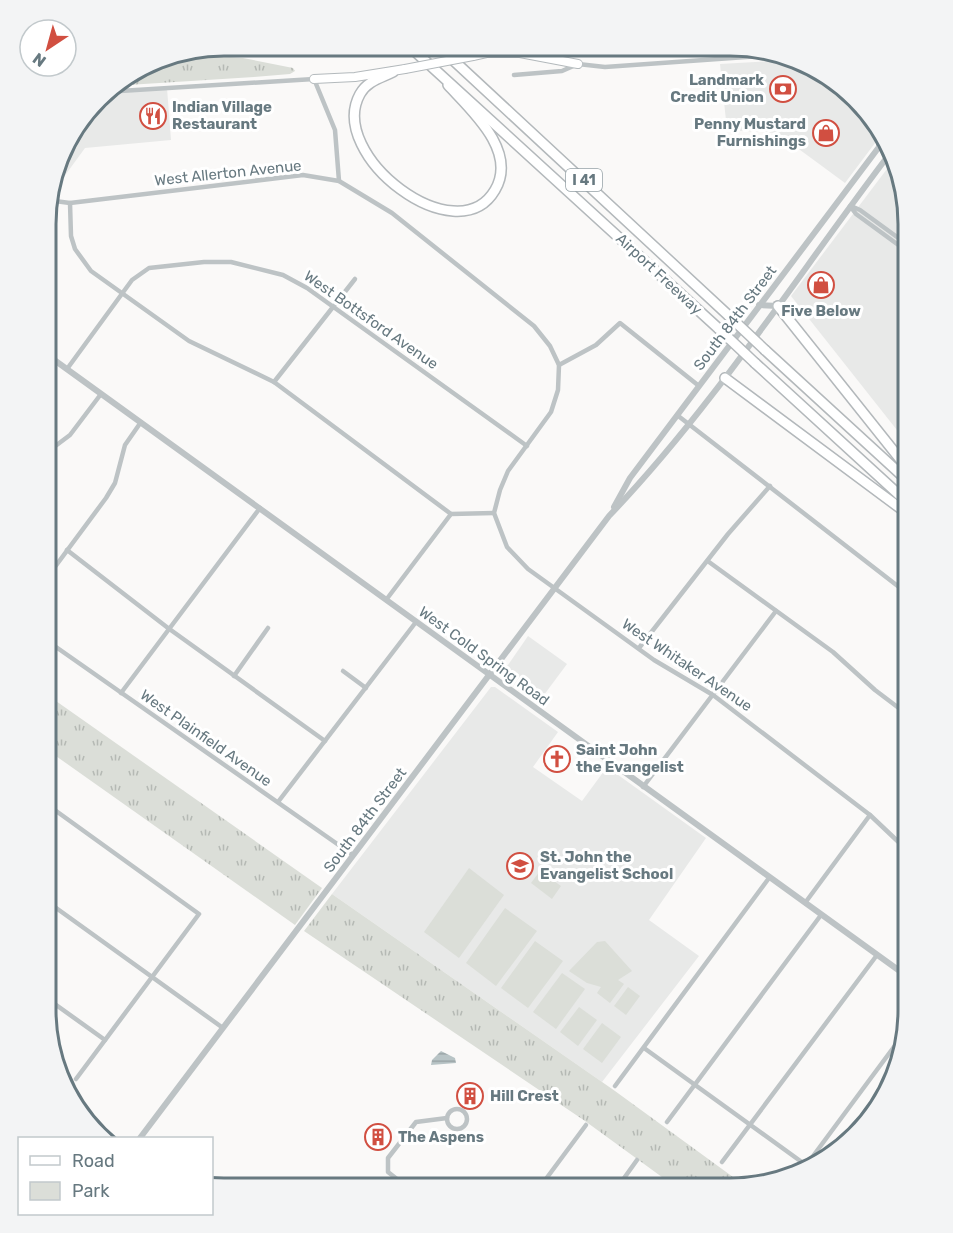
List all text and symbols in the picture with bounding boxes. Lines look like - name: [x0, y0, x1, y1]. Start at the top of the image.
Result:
- north arrow: [18, 18, 78, 78]
- text: N: [29, 49, 50, 71]
- place label: Landmark Credit Union: [670, 71, 764, 106]
- bank icon: Landmark Credit Union: [768, 74, 798, 104]
- place label: Indian Village Restaurant: [172, 98, 272, 133]
- restaurant icon: Indian Village Restaurant: [138, 101, 168, 131]
- place label: Penny Mustard Furnishings: [694, 115, 806, 150]
- shop icon: Penny Mustard Furnishings: [811, 118, 841, 148]
- street label: West Allerton Avenue: [154, 156, 302, 190]
- road number: I 41: [566, 169, 602, 191]
- street label: Airport Freeway: [612, 230, 706, 318]
- street label: South 84th Street: [690, 262, 780, 374]
- street label: West Bottsford Avenue: [300, 267, 442, 373]
- shop icon: Five Below: [806, 270, 836, 300]
- place label: Five Below: [781, 302, 861, 320]
- street label: West Cold Spring Road: [415, 603, 553, 709]
- street label: West Whitaker Avenue: [619, 615, 755, 715]
- street label: West Plainfield Avenue: [137, 686, 275, 790]
- place label: Saint John the Evangelist: [576, 741, 684, 776]
- church icon: Saint John the Evangelist: [542, 744, 572, 774]
- street label: South 84th Street: [320, 764, 410, 876]
- place label: St. John the Evangelist School: [540, 848, 673, 883]
- school or university icon: St. John the Evangelist School: [505, 851, 535, 881]
- building icon: Hill Crest: [455, 1081, 485, 1111]
- place label: Hill Crest: [490, 1087, 559, 1105]
- building icon: The Aspens: [363, 1122, 393, 1152]
- place label: The Aspens: [398, 1128, 484, 1146]
- legend: [18, 1137, 213, 1215]
- text: Road: [72, 1150, 115, 1172]
- text: Park: [72, 1180, 110, 1202]

